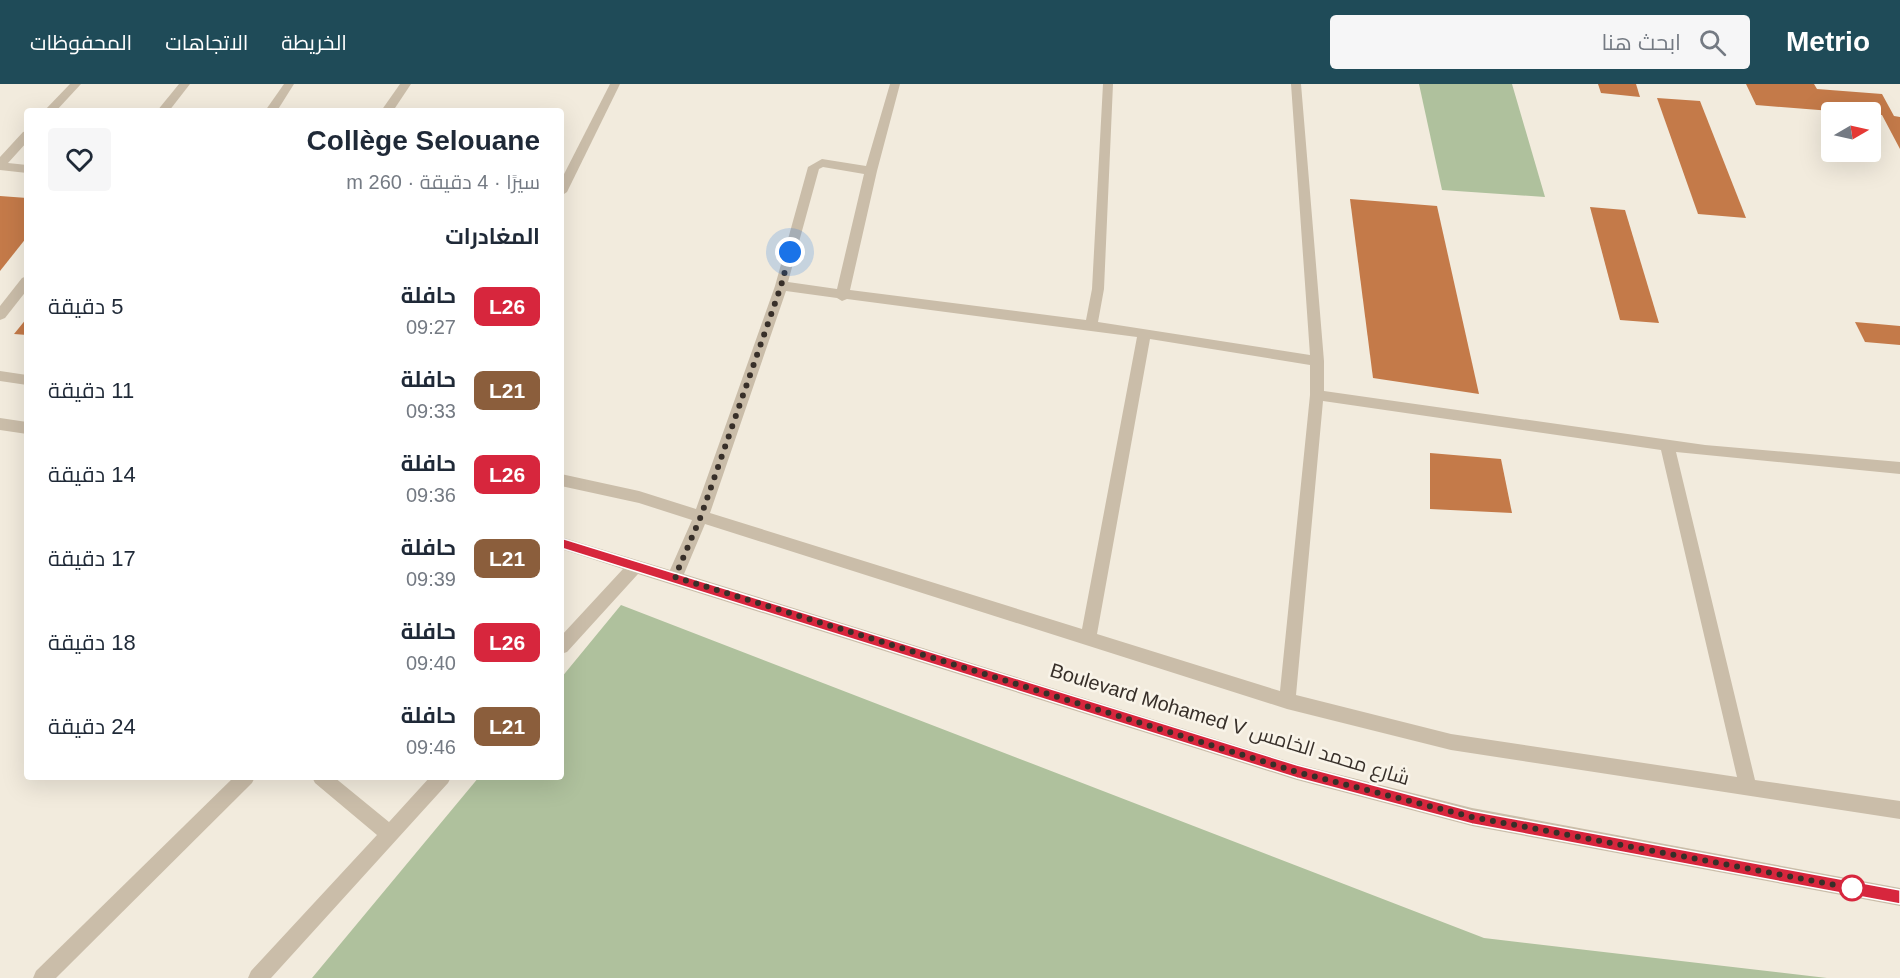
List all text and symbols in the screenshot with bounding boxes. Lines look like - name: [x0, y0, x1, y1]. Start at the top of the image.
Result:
- search box: [1330, 15, 1750, 69]
- icon: search: [1696, 26, 1729, 59]
- text: Metrio: [1786, 26, 1870, 57]
- text: ابحث هنا: [1601, 30, 1681, 55]
- text: المحفوظات: [30, 31, 132, 54]
- text: الاتجاهات: [165, 31, 248, 54]
- text: الخريطة: [281, 31, 347, 54]
- north arrow: [1821, 102, 1881, 162]
- map controls: [1821, 102, 1881, 162]
- text: Collège Selouane: [307, 125, 540, 156]
- button: heart: [48, 128, 111, 191]
- text: سيرًا · 4 دقيقة · 260 m: [346, 171, 540, 193]
- text: المغادرات: [445, 224, 540, 249]
- your location: [775, 237, 805, 267]
- text: حافلة: [401, 283, 456, 308]
- text: 5 دقيقة: [48, 294, 124, 319]
- text: L26: [489, 295, 525, 318]
- text: 09:27: [406, 316, 456, 338]
- text: حافلة: [401, 367, 456, 392]
- text: 11 دقيقة: [48, 378, 134, 403]
- text: L21: [489, 379, 525, 402]
- text: 09:33: [406, 400, 456, 422]
- text: حافلة: [401, 451, 456, 476]
- text: 14 دقيقة: [48, 462, 136, 487]
- text: L26: [489, 463, 525, 486]
- text: 09:36: [406, 484, 456, 506]
- text: حافلة: [401, 535, 456, 560]
- text: 17 دقيقة: [48, 546, 136, 571]
- text: L21: [489, 547, 525, 570]
- text: 09:39: [406, 568, 456, 590]
- text: حافلة: [401, 619, 456, 644]
- text: 18 دقيقة: [48, 630, 136, 655]
- text: L26: [489, 631, 525, 654]
- text: 09:40: [406, 652, 456, 674]
- street label: Boulevard Mohamed V شارع محمد الخامس: [1047, 659, 1412, 792]
- text: حافلة: [401, 703, 456, 728]
- text: 24 دقيقة: [48, 714, 136, 739]
- text: L21: [489, 715, 525, 738]
- text: 09:46: [406, 736, 456, 758]
- unlabelled marker: [1839, 875, 1865, 901]

